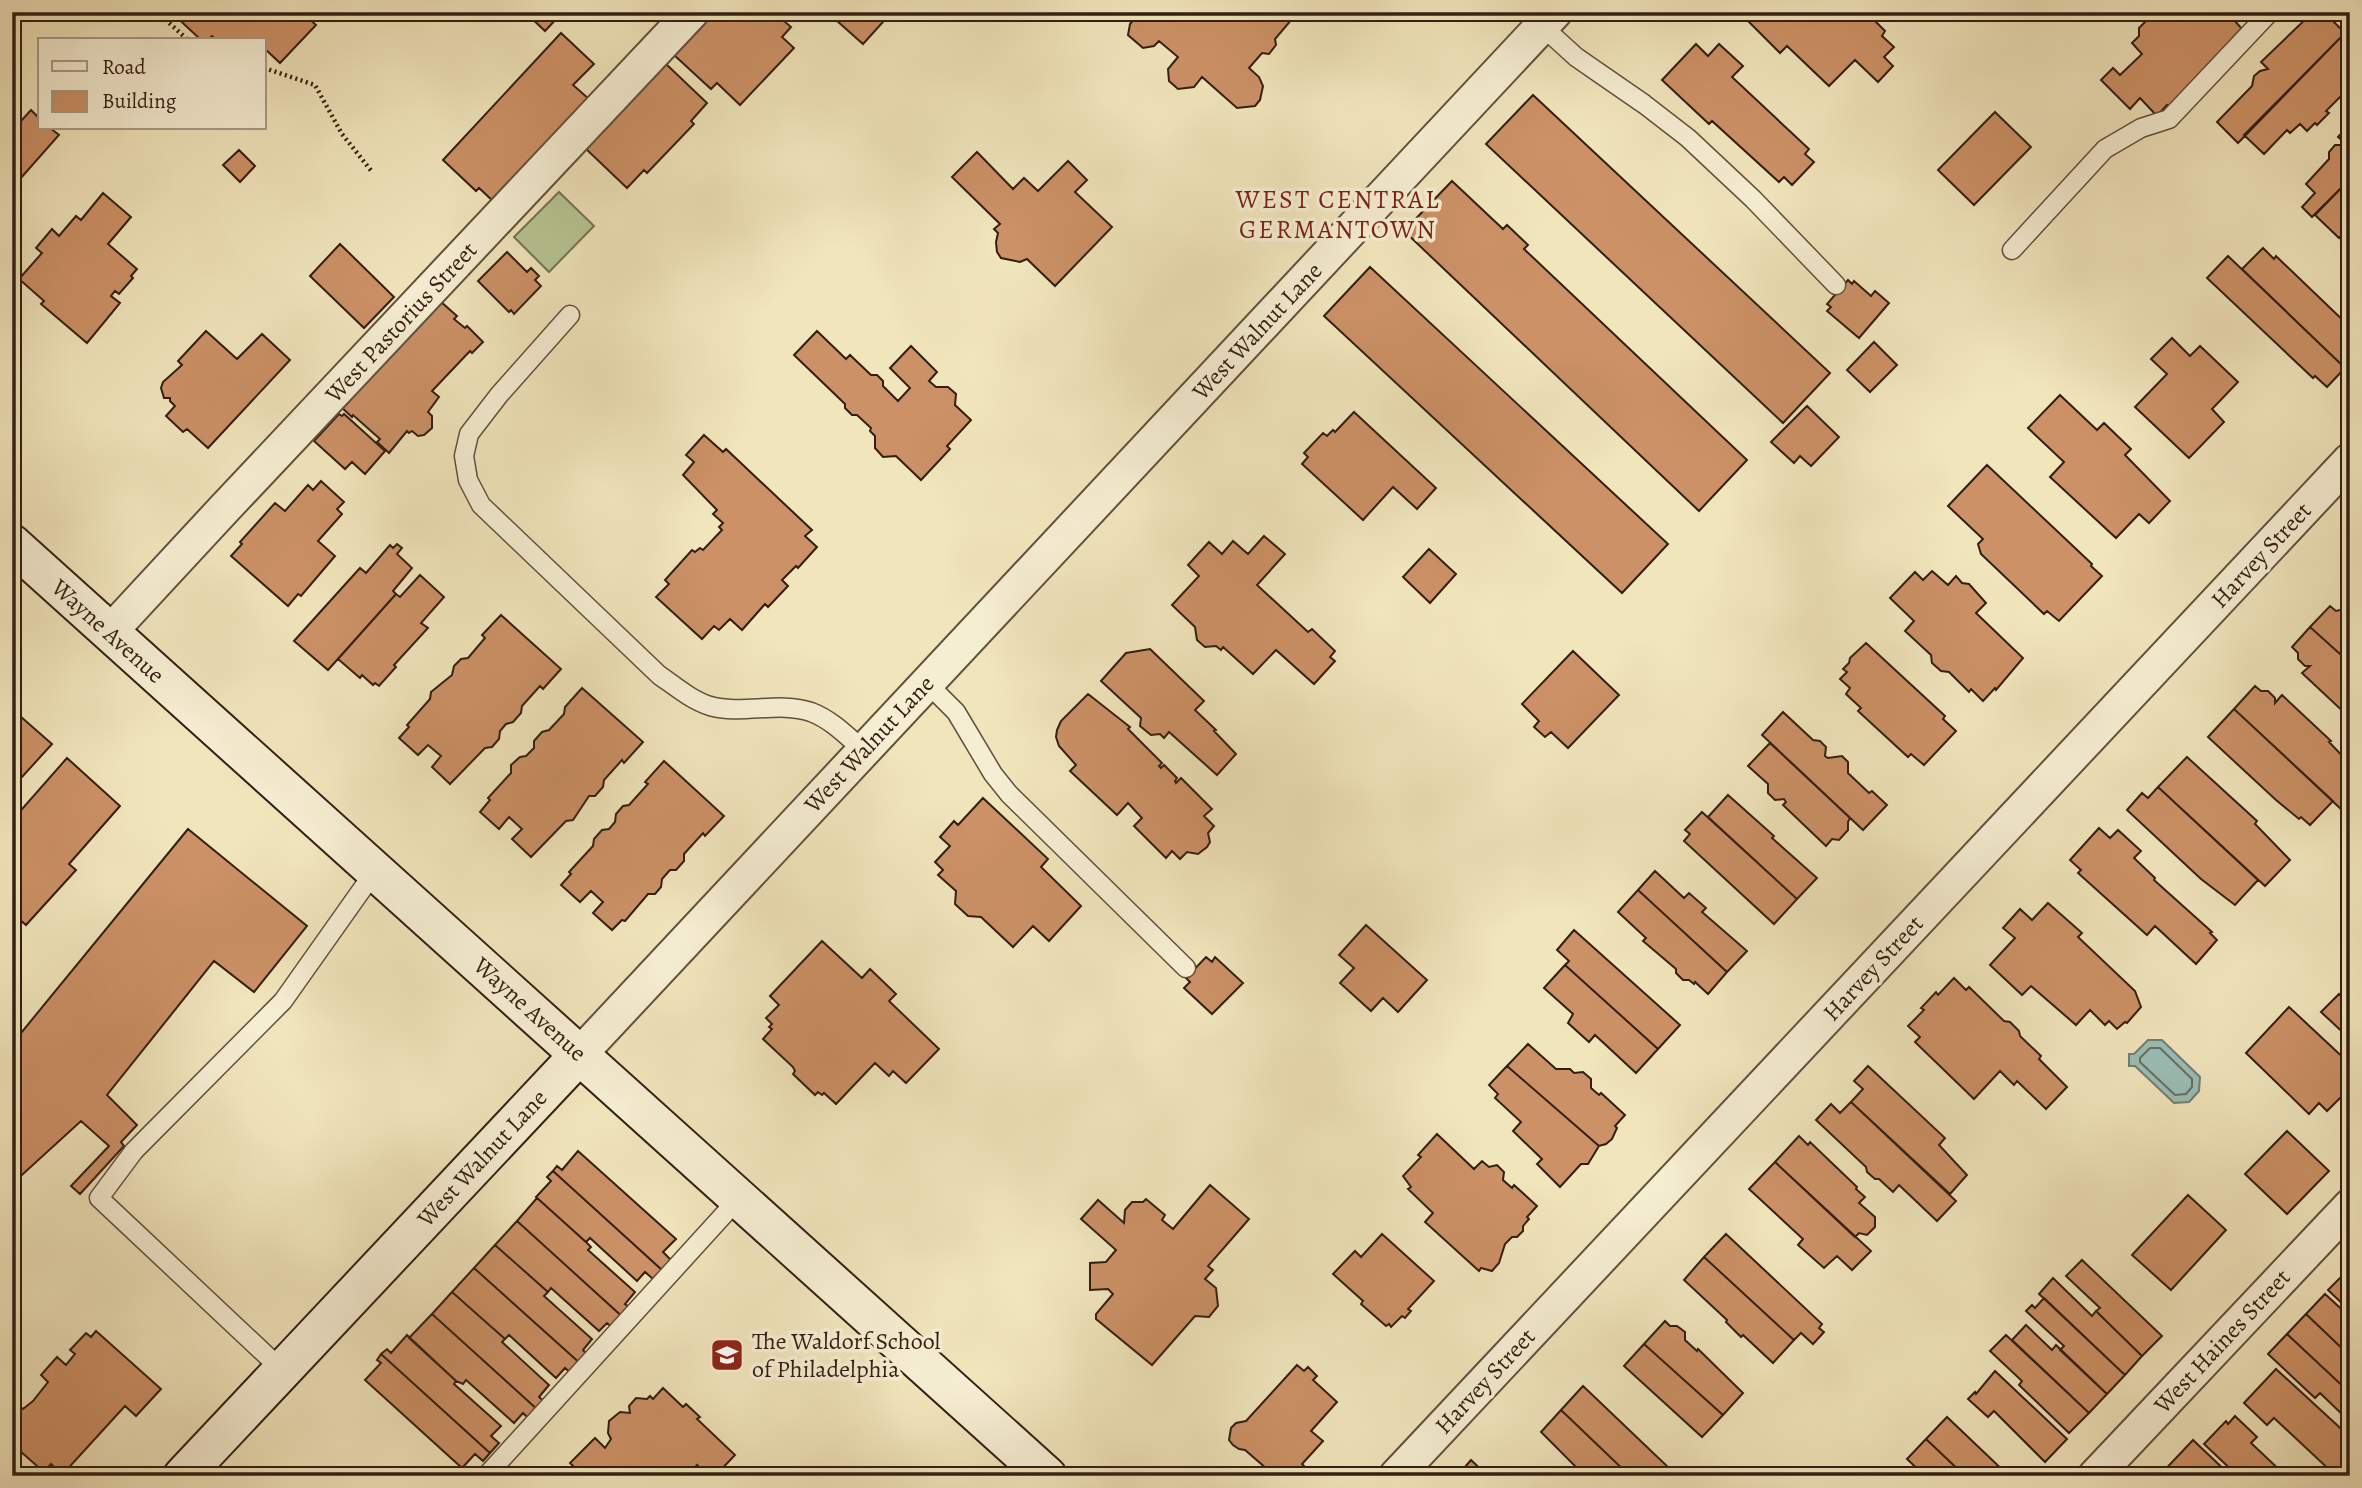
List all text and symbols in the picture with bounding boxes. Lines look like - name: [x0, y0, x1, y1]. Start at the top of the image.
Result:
- legend: [38, 38, 266, 130]
- text: Road: [102, 53, 146, 81]
- text: Building: [102, 87, 177, 115]
- district label: WEST CENTRAL GERMANTOWN: [1235, 182, 1441, 247]
- street label: West Pastorius Street: [317, 234, 484, 410]
- street label: West Walnut Lane: [1184, 255, 1329, 407]
- street label: Harvey Street: [2204, 495, 2318, 615]
- street label: Wayne Avenue: [44, 571, 171, 690]
- street label: West Walnut Lane: [796, 668, 941, 820]
- street label: Harvey Street: [1816, 908, 1930, 1028]
- street label: Wayne Avenue: [466, 949, 593, 1068]
- street label: West Walnut Lane: [409, 1082, 554, 1234]
- street label: West Haines Street: [2146, 1262, 2297, 1421]
- street label: Harvey Street: [1428, 1321, 1542, 1441]
- place label: The Waldorf School of Philadelphia: [752, 1325, 941, 1385]
- school or university icon: The Waldorf School of Philadelphia: [708, 1336, 746, 1374]

